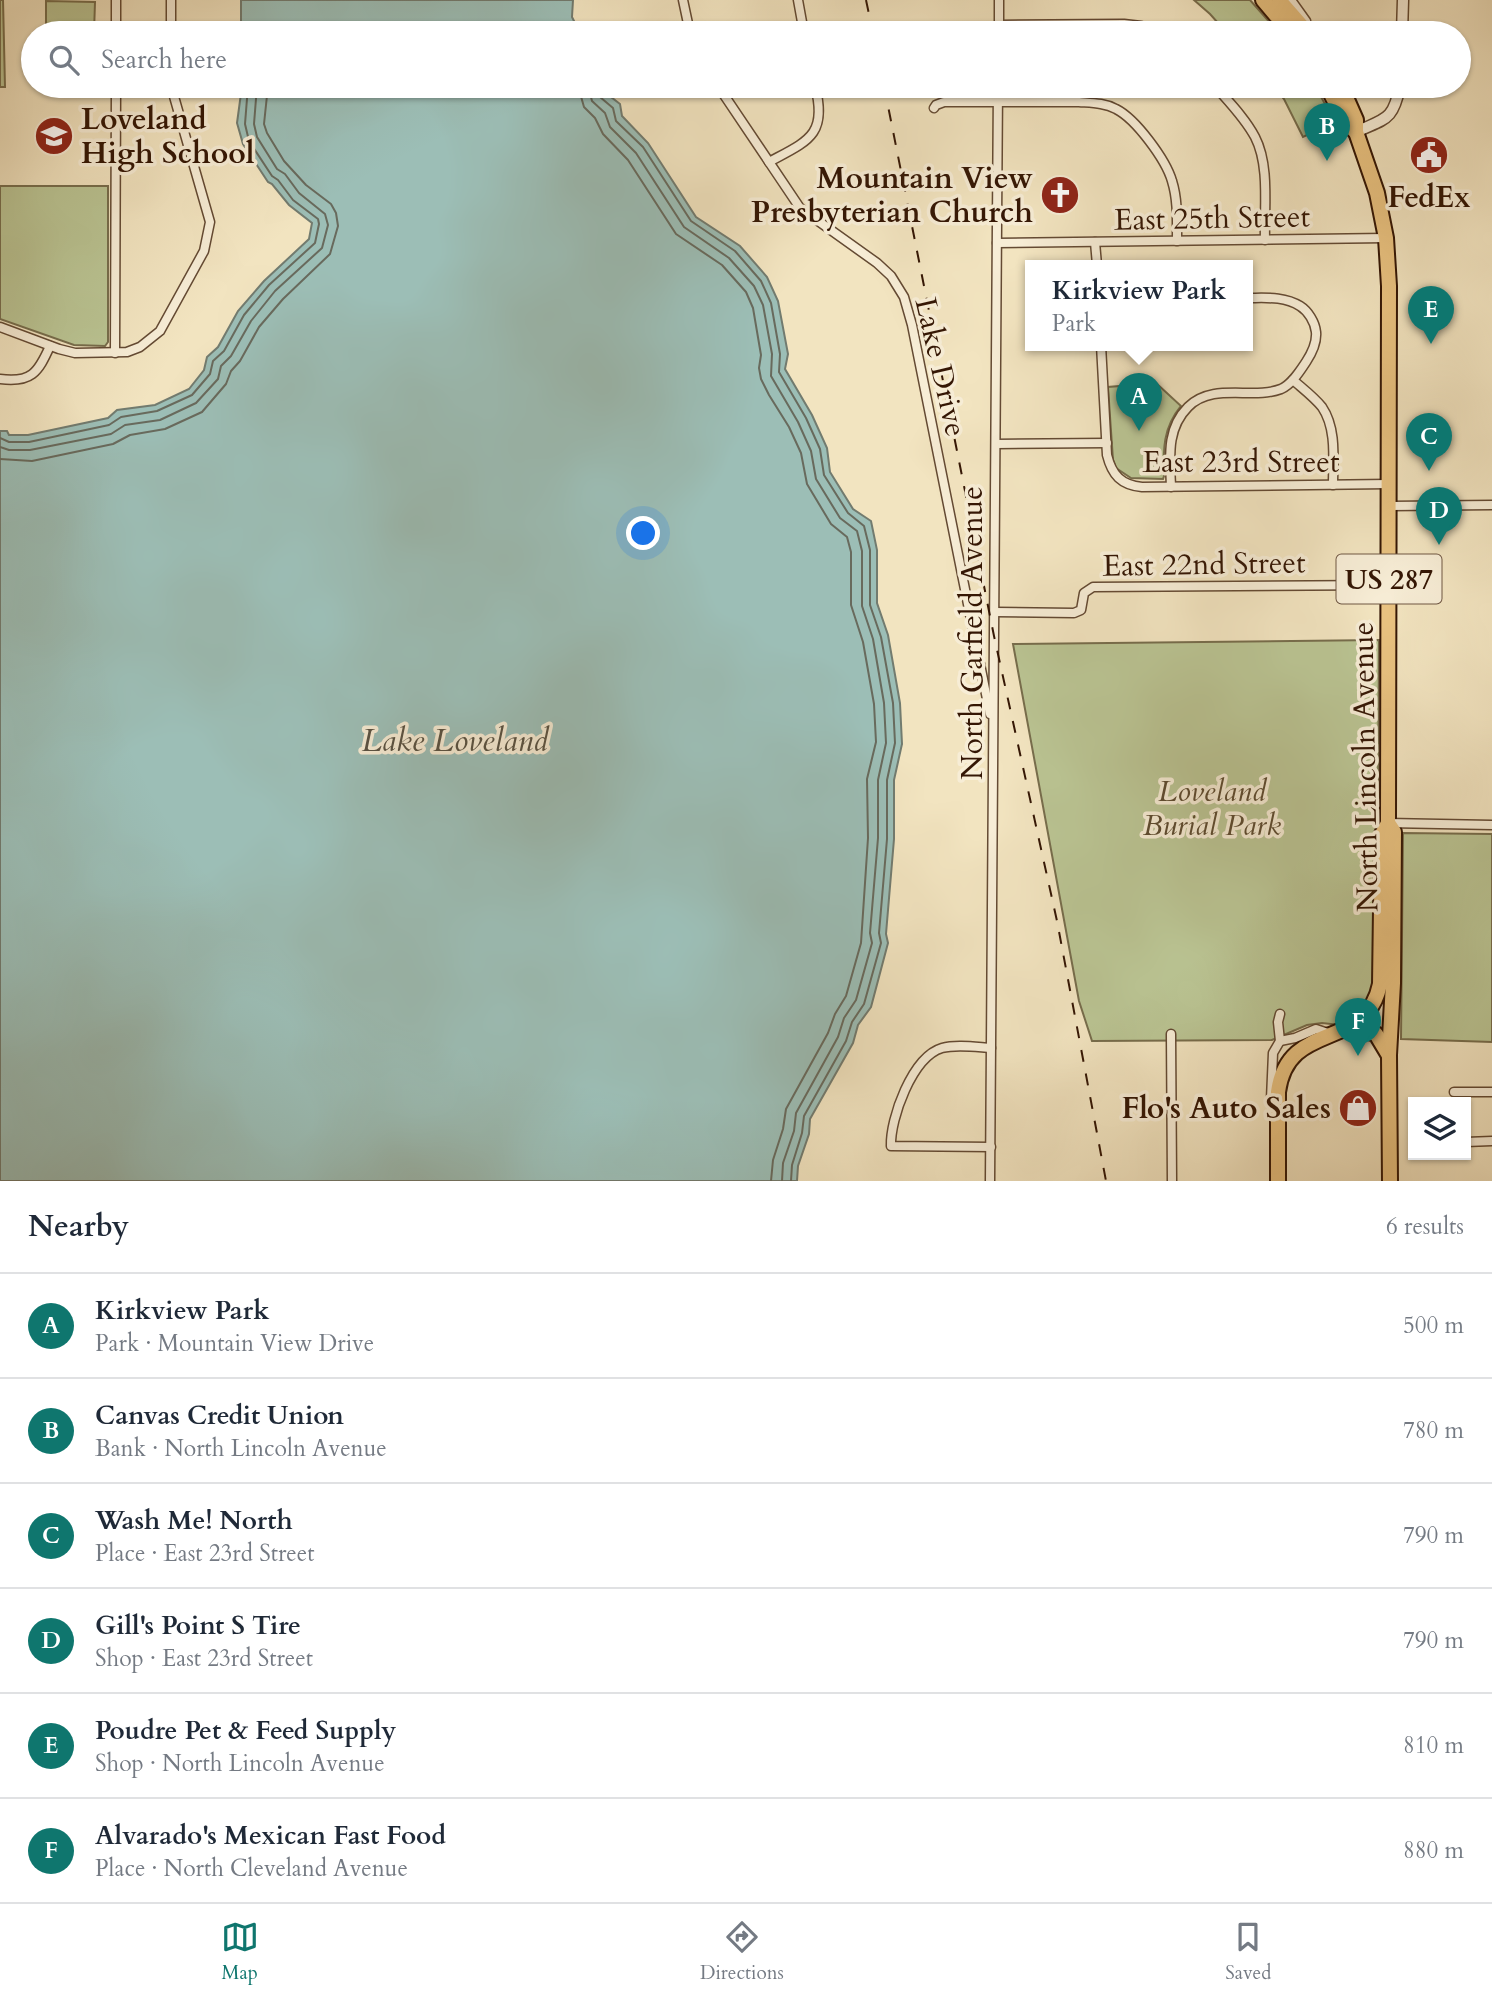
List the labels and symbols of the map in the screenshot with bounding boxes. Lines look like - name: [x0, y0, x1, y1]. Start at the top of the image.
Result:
- place label: Loveland High School: [81, 99, 255, 174]
- pin: B: [1304, 103, 1350, 161]
- school or university icon: Loveland High School: [33, 115, 75, 157]
- public building icon: FedEx: [1408, 134, 1450, 176]
- place label: Mountain View Presbyterian Church: [751, 158, 1033, 233]
- church icon: Mountain View Presbyterian Church: [1039, 174, 1081, 216]
- place label: FedEx: [1388, 177, 1470, 218]
- street label: East 25th Street: [1114, 196, 1311, 241]
- pin: E: [1408, 286, 1454, 344]
- street label: Lake Drive: [905, 294, 976, 441]
- pin: A: [1116, 373, 1162, 431]
- pin: C: [1406, 413, 1452, 471]
- street label: East 23rd Street: [1143, 442, 1340, 483]
- street label: North Garfield Avenue: [952, 486, 993, 780]
- pin: D: [1416, 487, 1462, 545]
- your location: [626, 516, 660, 550]
- street label: East 22nd Street: [1102, 542, 1306, 587]
- road number: US 287: [1336, 554, 1442, 604]
- street label: North Lincoln Avenue: [1342, 621, 1389, 912]
- water label: Lake Loveland: [362, 719, 550, 763]
- park label: Loveland Burial Park: [1143, 771, 1281, 846]
- pin: F: [1335, 998, 1381, 1056]
- shop icon: Flo's Auto Sales: [1337, 1087, 1379, 1129]
- place label: Flo's Auto Sales: [1122, 1088, 1331, 1129]

